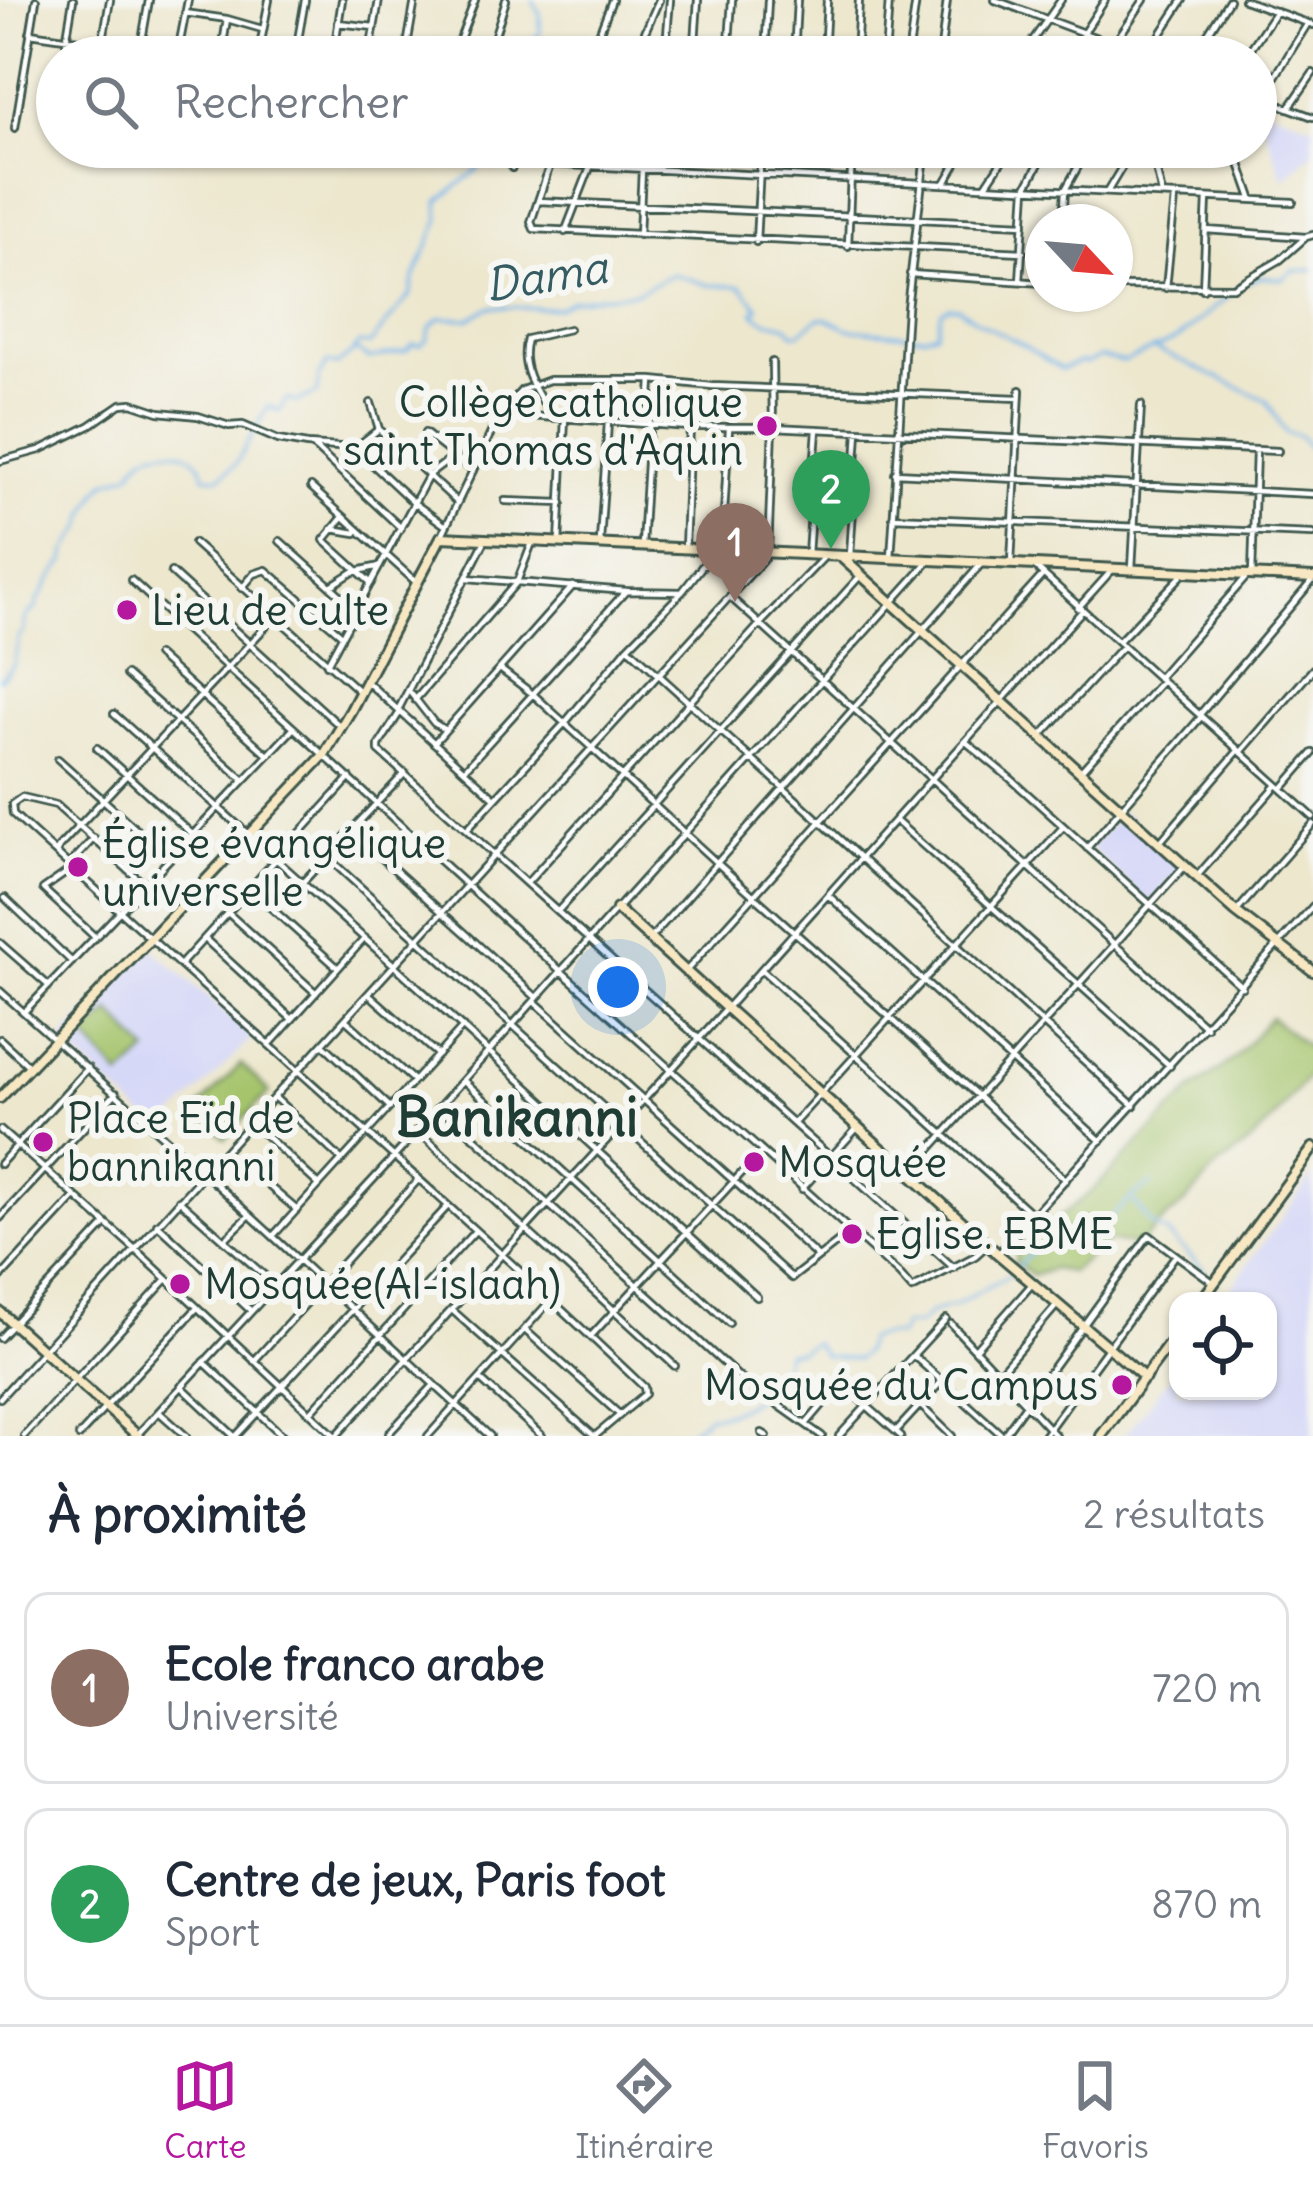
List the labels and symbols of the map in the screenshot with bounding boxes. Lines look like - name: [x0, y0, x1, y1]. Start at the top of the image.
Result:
- north arrow: [1025, 204, 1133, 312]
- water label: Dama: [481, 238, 613, 313]
- place label: Collège catholique saint Thomas d'Aquin: [343, 376, 743, 476]
- marker: Collège catholique saint Thomas d'Aquin: [754, 413, 780, 439]
- pin: 2: [792, 450, 870, 549]
- pin: 1: [696, 503, 774, 602]
- place label: Lieu de culte: [151, 584, 389, 636]
- marker: Lieu de culte: [114, 597, 140, 623]
- place label: Église évangélique universelle: [102, 816, 446, 917]
- marker: Église évangélique universelle: [65, 854, 91, 880]
- your location: [588, 957, 648, 1017]
- district label: Banikanni: [396, 1083, 638, 1151]
- place label: Place Eïd de bannikanni: [67, 1092, 295, 1192]
- marker: Place Eïd de bannikanni: [30, 1129, 56, 1155]
- place label: Mosquée: [778, 1136, 947, 1188]
- marker: Mosquée: [741, 1149, 767, 1175]
- place label: Eglise. EBME: [876, 1208, 1114, 1260]
- marker: Eglise. EBME: [839, 1221, 865, 1247]
- place label: Mosquée(Al-islaah): [204, 1258, 561, 1310]
- marker: Mosquée(Al-islaah): [167, 1271, 193, 1297]
- place label: Mosquée du Campus: [704, 1359, 1098, 1411]
- marker: Mosquée du Campus: [1109, 1372, 1135, 1398]

